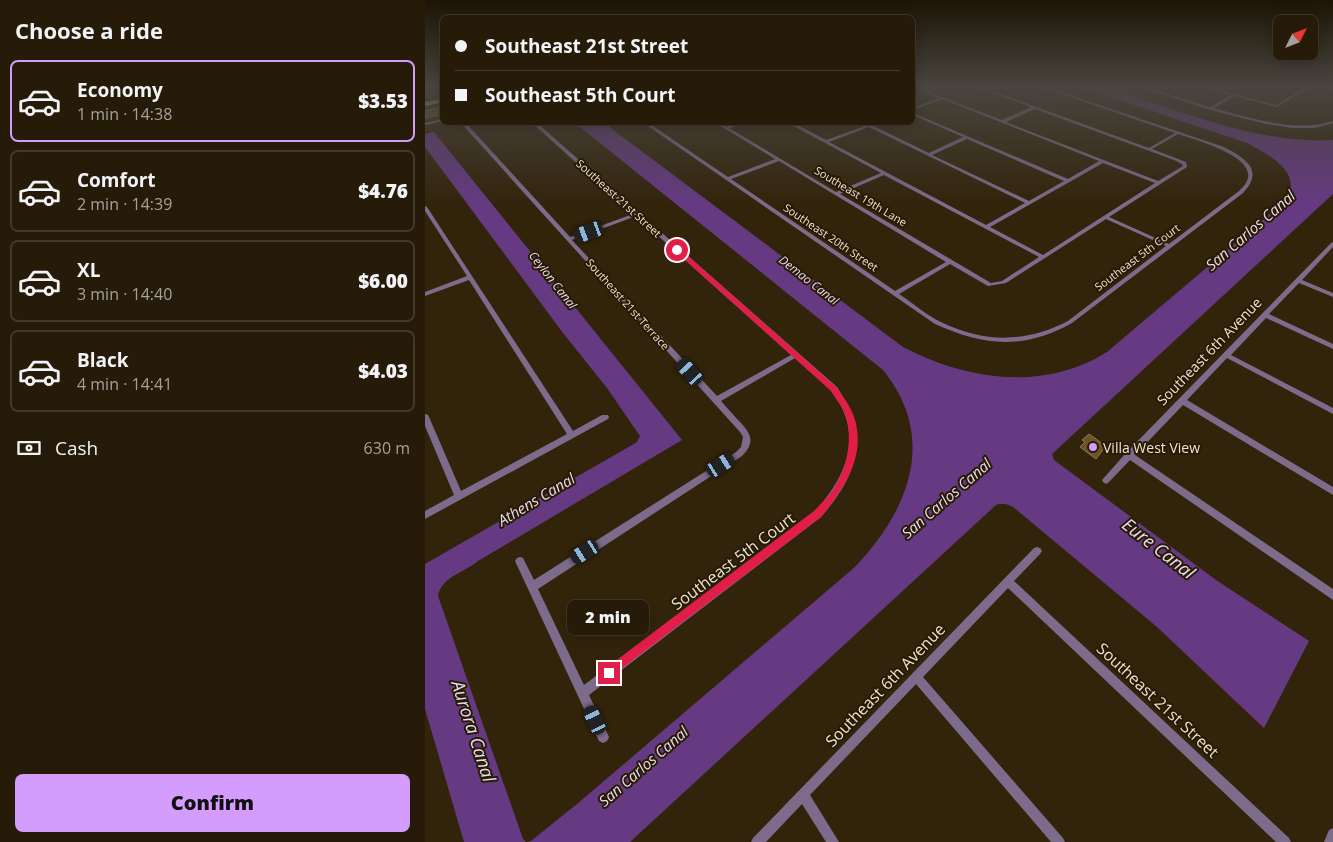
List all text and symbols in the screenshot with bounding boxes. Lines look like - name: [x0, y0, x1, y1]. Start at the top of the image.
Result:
- text: Choose a ride: [15, 15, 163, 45]
- north arrow: [1273, 15, 1317, 60]
- map controls: [1273, 15, 1318, 60]
- text: Southeast 21st Street: [485, 33, 688, 59]
- text: Economy: [77, 77, 163, 103]
- icon: car: [17, 79, 62, 124]
- text: Southeast 5th Court: [485, 82, 676, 108]
- text: $3.53: [358, 88, 408, 114]
- text: 1 min · 14:38: [77, 103, 172, 125]
- street label: Southeast 21st Street: [573, 156, 665, 240]
- street label: Southeast 19th Lane: [812, 162, 910, 230]
- text: Comfort: [77, 167, 156, 193]
- icon: car: [17, 169, 62, 214]
- text: $4.76: [358, 178, 408, 204]
- water label: San Carlos Canal: [1201, 185, 1300, 274]
- text: 2 min · 14:39: [77, 193, 172, 215]
- street label: Southeast 20th Street: [781, 200, 881, 274]
- car: [572, 220, 605, 244]
- street label: Southeast 5th Court: [1091, 220, 1183, 294]
- route start: [666, 239, 688, 261]
- water label: Ceylon Canal: [525, 248, 582, 313]
- water label: Demao Canal: [776, 251, 843, 309]
- street label: Southeast 21st Terrace: [583, 255, 673, 353]
- text: XL: [77, 257, 100, 283]
- icon: car: [17, 259, 62, 304]
- text: $6.00: [358, 268, 408, 294]
- text: 3 min · 14:40: [77, 283, 172, 305]
- street label: Southeast 6th Avenue: [1152, 293, 1266, 409]
- text: Black: [77, 347, 129, 373]
- icon: car: [17, 349, 62, 394]
- car: [674, 356, 705, 388]
- text: $4.03: [358, 358, 408, 384]
- text: 4 min · 14:41: [77, 373, 172, 395]
- icon: cash: [15, 434, 43, 462]
- text: Cash: [55, 435, 98, 461]
- text: 630 m: [364, 437, 410, 459]
- place label: Villa West View: [1103, 438, 1200, 457]
- marker: Villa West View: [1087, 441, 1099, 453]
- car: [704, 451, 737, 479]
- water label: San Carlos Canal: [897, 453, 996, 542]
- water label: Athens Canal: [493, 467, 579, 530]
- street label: Southeast 5th Court: [667, 507, 800, 615]
- water label: Eure Canal: [1118, 512, 1201, 584]
- car: [568, 538, 601, 566]
- callout: 2 min: [568, 600, 650, 636]
- text: 2 min: [585, 606, 631, 628]
- street label: Southeast 6th Avenue: [820, 619, 950, 751]
- street label: Southeast 21st Street: [1092, 638, 1224, 763]
- route end: [598, 662, 620, 684]
- water label: Aurora Canal: [446, 675, 502, 785]
- car: [581, 703, 608, 737]
- water label: San Carlos Canal: [594, 721, 693, 810]
- button: Confirm: [15, 774, 410, 832]

